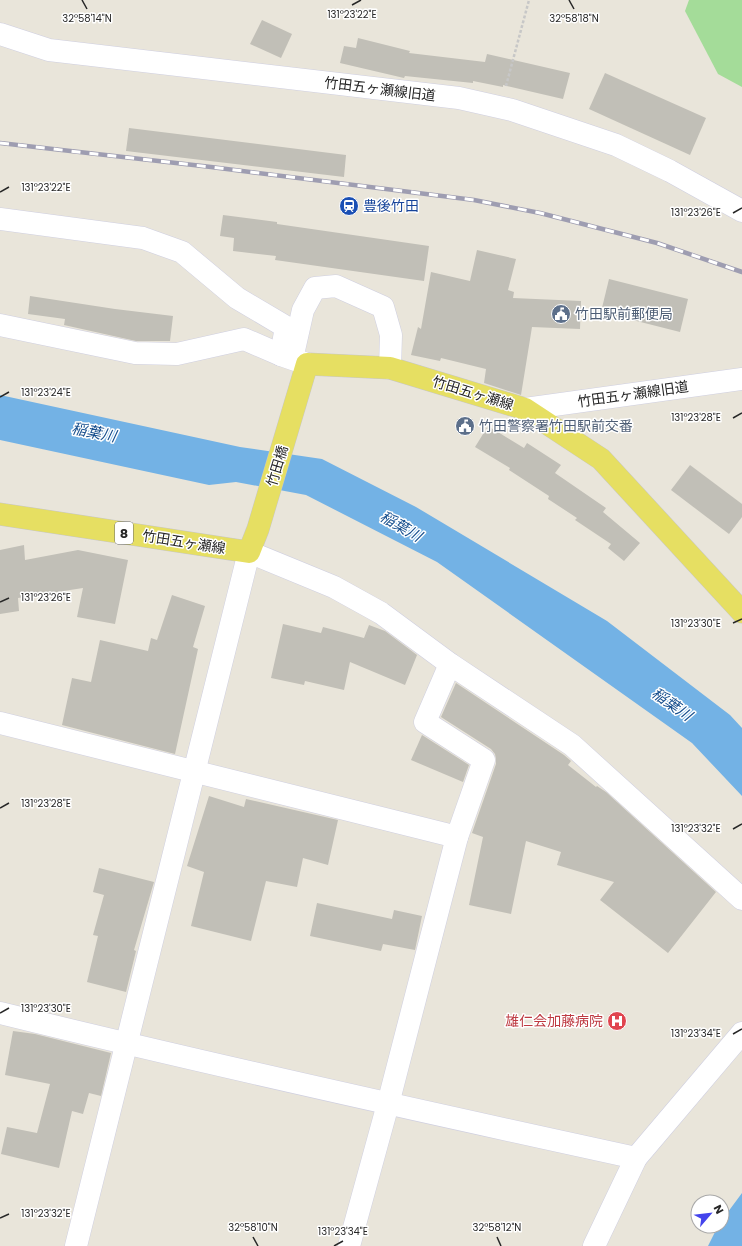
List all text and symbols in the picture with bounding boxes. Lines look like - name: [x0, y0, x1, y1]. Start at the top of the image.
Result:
- text: 131°23'22"E: [327, 7, 377, 22]
- text: 32°58'14"N: [62, 11, 112, 26]
- text: 32°58'18"N: [549, 11, 599, 26]
- street label: 竹田五ヶ瀬線旧道: [323, 72, 437, 106]
- text: 131°23'22"E: [21, 180, 71, 195]
- station icon: 豊後竹田: [338, 195, 360, 217]
- place label: 豊後竹田: [363, 196, 419, 216]
- text: 131°23'26"E: [671, 205, 721, 220]
- public building icon: 竹田駅前郵便局: [550, 303, 572, 325]
- place label: 竹田駅前郵便局: [575, 304, 673, 324]
- street label: 竹田五ヶ瀬線: [430, 371, 516, 415]
- street label: 竹田五ヶ瀬線旧道: [576, 376, 690, 412]
- text: 131°23'24"E: [21, 385, 71, 400]
- text: 131°23'28"E: [671, 410, 721, 425]
- public building icon: 竹田警察署竹田駅前交番: [454, 415, 476, 437]
- place label: 竹田警察署竹田駅前交番: [479, 416, 633, 436]
- water label: 稲葉川: [70, 417, 120, 447]
- street label: 竹田橋: [261, 443, 293, 489]
- water label: 稲葉川: [376, 506, 427, 547]
- road number: 8: [115, 522, 133, 544]
- street label: 竹田五ヶ瀬線: [141, 526, 227, 558]
- text: 131°23'26"E: [21, 590, 71, 605]
- text: 131°23'30"E: [671, 616, 721, 631]
- water label: 稲葉川: [648, 682, 698, 727]
- text: 131°23'28"E: [21, 796, 71, 811]
- text: 131°23'32"E: [671, 821, 721, 836]
- text: 131°23'30"E: [21, 1001, 71, 1016]
- hospital icon: 雄仁会加藤病院: [606, 1010, 628, 1032]
- place label: 雄仁会加藤病院: [505, 1011, 603, 1031]
- text: 131°23'34"E: [671, 1026, 721, 1041]
- north arrow: [690, 1194, 730, 1234]
- text: N: [710, 1202, 728, 1217]
- text: 131°23'32"E: [21, 1206, 71, 1221]
- text: 32°58'10"N: [228, 1220, 278, 1235]
- text: 32°58'12"N: [473, 1220, 521, 1235]
- text: 131°23'34"E: [318, 1224, 368, 1239]

